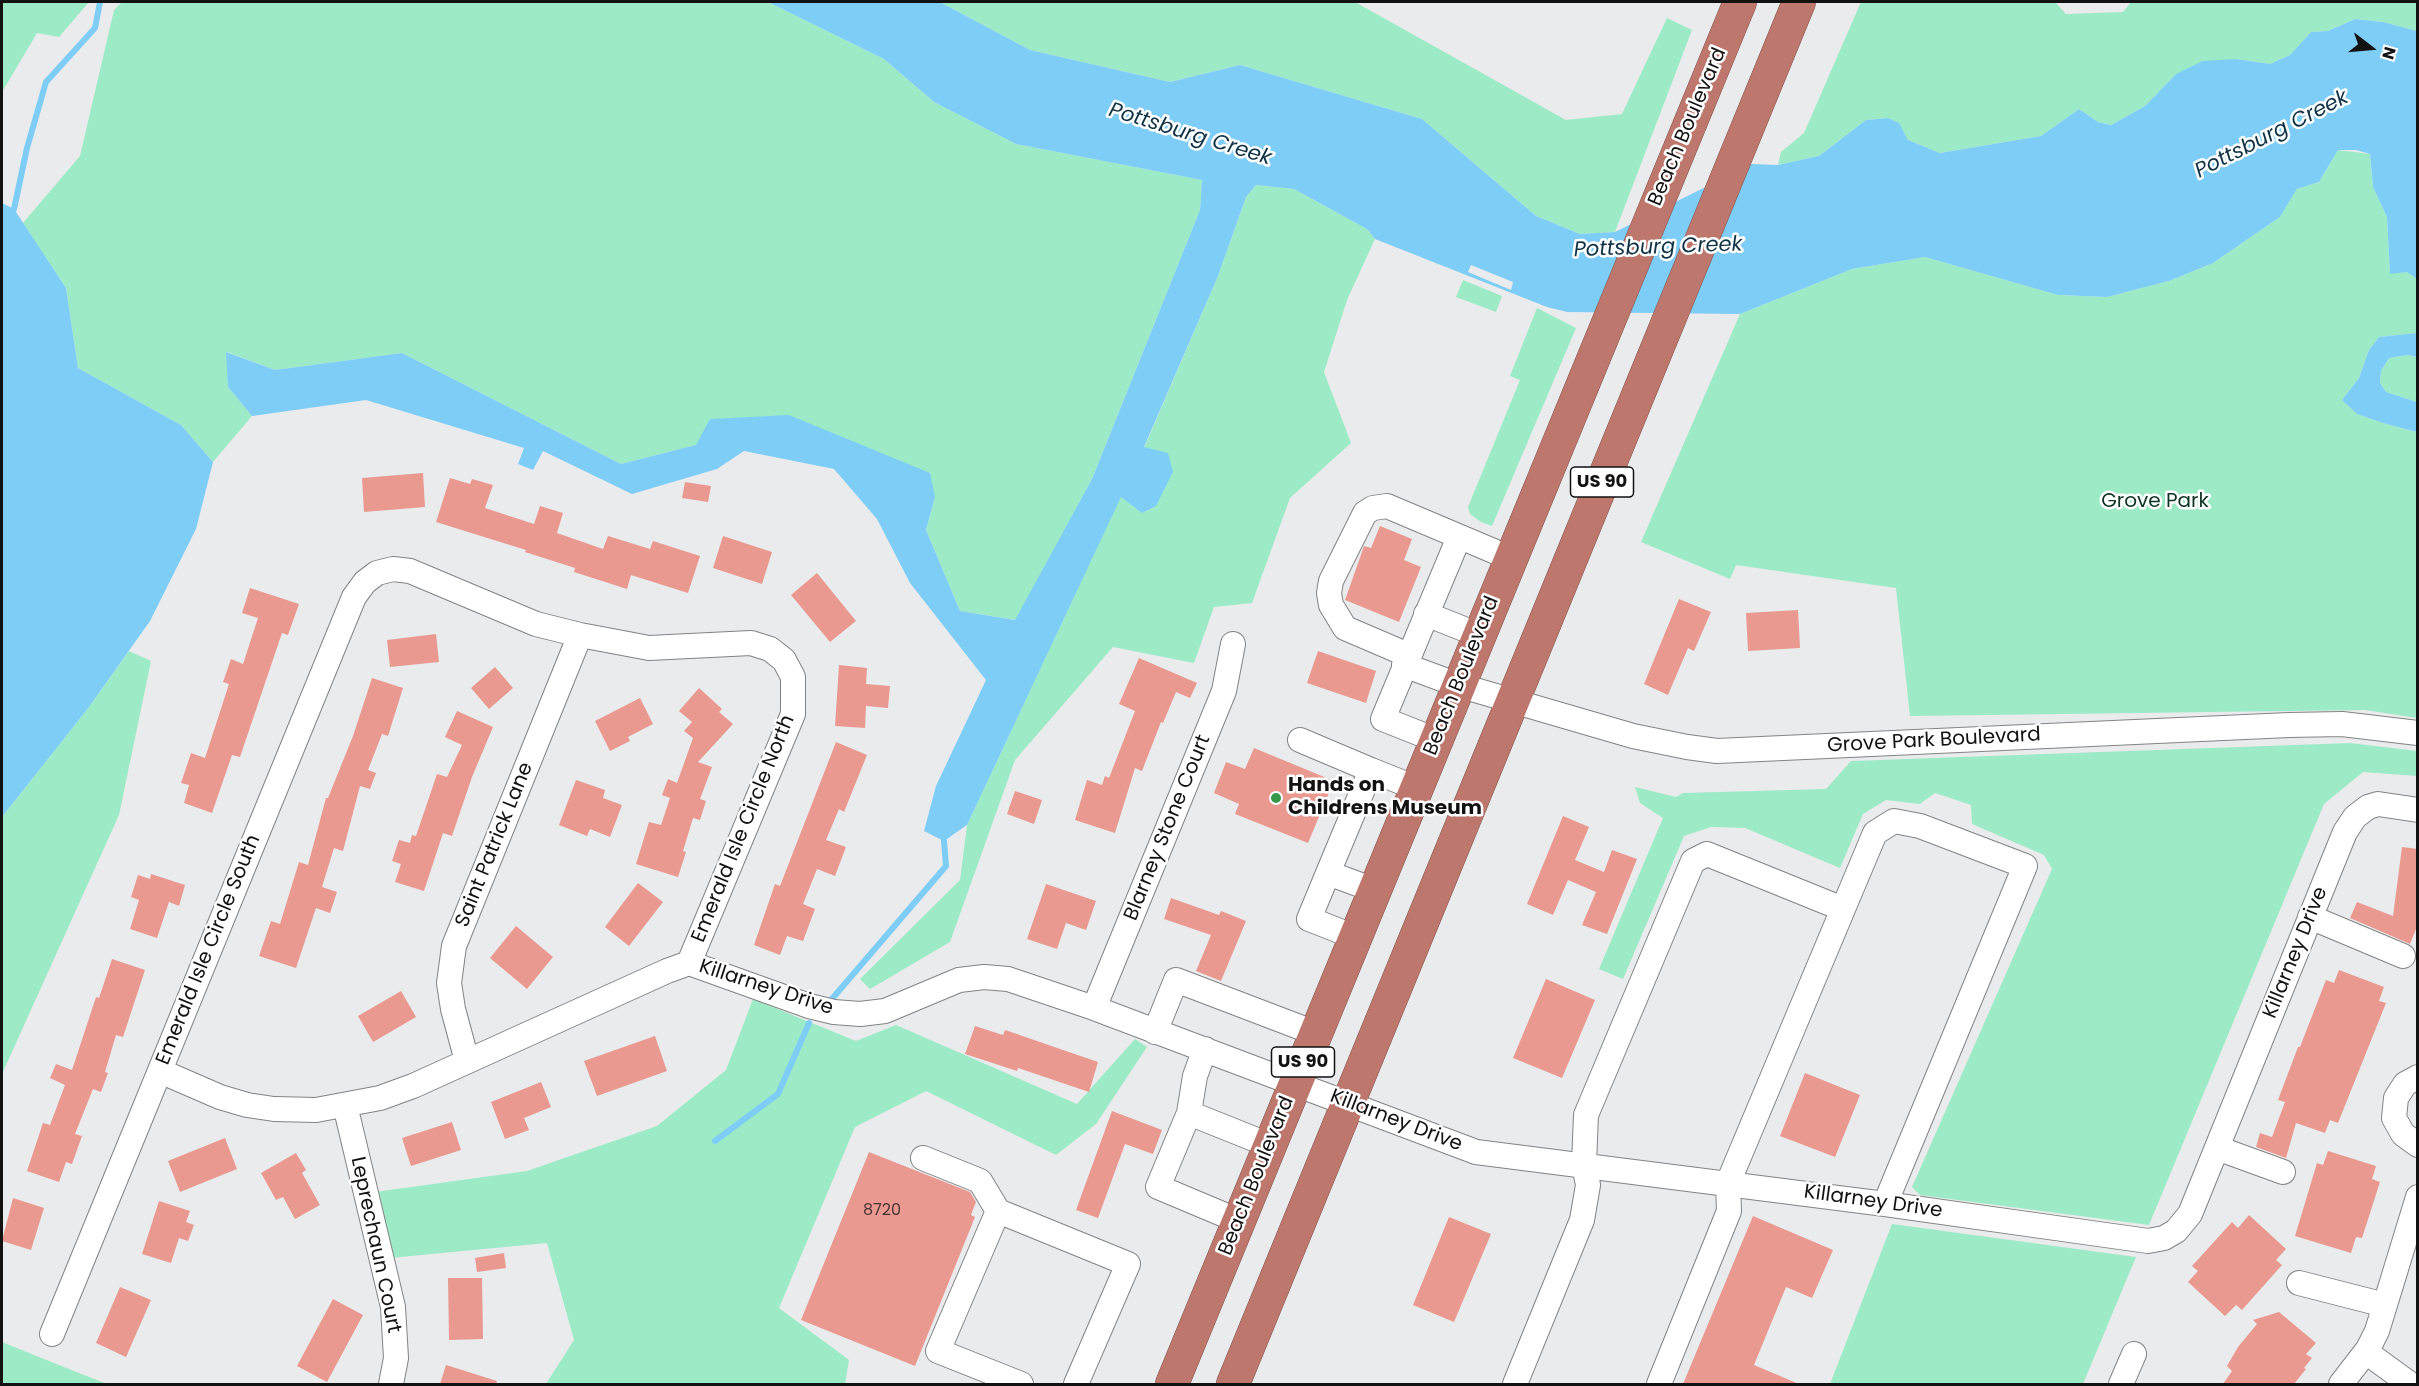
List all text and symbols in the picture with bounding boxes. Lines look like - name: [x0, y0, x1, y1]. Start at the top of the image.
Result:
- north arrow: [2341, 18, 2401, 78]
- street label: Beach Boulevard: [1644, 44, 1732, 210]
- text: N: [2376, 44, 2402, 62]
- water label: Pottsburg Creek: [2191, 85, 2353, 185]
- water label: Pottsburg Creek: [1106, 98, 1274, 172]
- water label: Pottsburg Creek: [1573, 232, 1743, 264]
- road number: US 90: [1570, 467, 1634, 497]
- park label: Grove Park: [2101, 490, 2209, 514]
- street label: Beach Boulevard: [1419, 593, 1505, 759]
- street label: Emerald Isle Circle North: [687, 712, 801, 946]
- street label: Grove Park Boulevard: [1827, 723, 2041, 759]
- street label: Blarney Stone Court: [1120, 732, 1216, 924]
- street label: Saint Patrick Lane: [451, 759, 539, 931]
- place label: Hands on Childrens Museum: [1288, 774, 1482, 821]
- marker: Hands on Childrens Museum: [1269, 791, 1283, 805]
- street label: Emerald Isle Circle South: [152, 831, 266, 1069]
- street label: Killarney Drive: [2259, 884, 2333, 1022]
- street label: Killarney Drive: [696, 955, 836, 1021]
- road number: US 90: [1272, 1047, 1334, 1077]
- street label: Killarney Drive: [1327, 1085, 1465, 1157]
- street label: Beach Boulevard: [1214, 1093, 1300, 1259]
- street label: Leprechaun Court: [345, 1155, 405, 1335]
- street label: Killarney Drive: [1802, 1180, 1944, 1224]
- house number: 8720: [863, 1201, 901, 1221]

